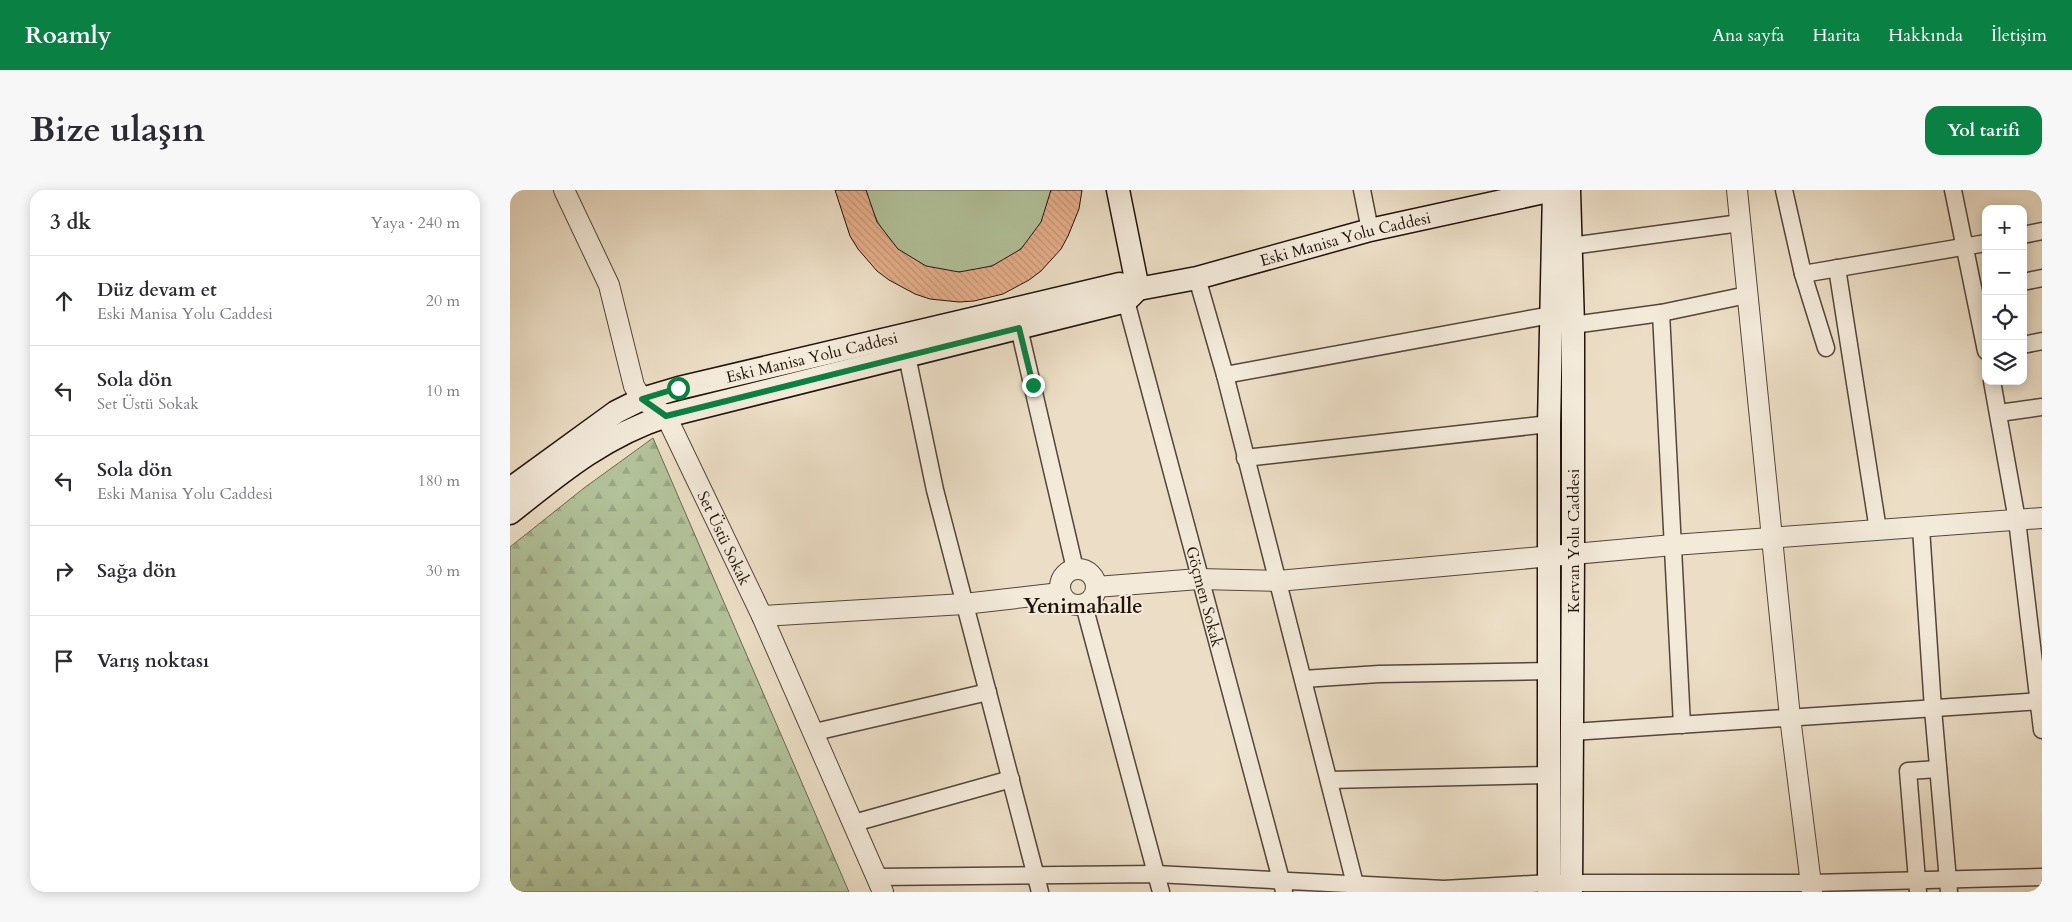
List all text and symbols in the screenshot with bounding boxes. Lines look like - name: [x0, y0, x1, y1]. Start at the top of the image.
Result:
- text: Roamly: [25, 19, 111, 52]
- text: Ana sayfa: [1712, 23, 1784, 48]
- text: Harita: [1812, 23, 1860, 48]
- text: Hakkında: [1888, 23, 1963, 48]
- text: İletişim: [1991, 23, 2047, 48]
- text: Bize ulaşın: [30, 106, 205, 154]
- button: Yol tarifi: [1925, 106, 2042, 155]
- map controls: [1982, 205, 2027, 385]
- button: +: [1982, 205, 2027, 250]
- street label: Eski Manisa Yolu Caddesi: [1258, 207, 1434, 272]
- text: 3 dk: [50, 208, 91, 237]
- text: Yaya · 240 m: [371, 212, 460, 234]
- button: −: [1982, 250, 2027, 295]
- text: Düz devam et: [97, 277, 217, 303]
- icon: ahead: [50, 287, 78, 315]
- text: 20 m: [426, 290, 460, 312]
- button: locate: [1982, 295, 2027, 340]
- text: Eski Manisa Yolu Caddesi: [97, 303, 273, 325]
- street label: Eski Manisa Yolu Caddesi: [724, 327, 900, 389]
- button: layers: [1982, 340, 2027, 385]
- text: Sola dön: [97, 367, 172, 393]
- route end: [1022, 374, 1045, 397]
- icon: left: [50, 377, 78, 405]
- route start: [667, 377, 690, 400]
- text: 10 m: [426, 380, 460, 402]
- text: Set Üstü Sokak: [97, 393, 199, 415]
- text: Sola dön: [97, 457, 172, 483]
- icon: left: [50, 467, 78, 495]
- street label: Kervan Yolu Caddesi: [1563, 468, 1585, 613]
- text: 180 m: [418, 470, 460, 492]
- text: Eski Manisa Yolu Caddesi: [97, 483, 273, 505]
- street label: Set Üstü Sokak: [692, 488, 756, 589]
- street label: Göçmen Sokak: [1180, 544, 1228, 650]
- icon: right: [50, 557, 78, 585]
- text: Sağa dön: [97, 558, 177, 584]
- text: 30 m: [426, 560, 460, 582]
- district label: Yenimahalle: [1023, 592, 1143, 621]
- icon: arrive: [50, 647, 78, 675]
- text: Varış noktası: [97, 648, 209, 674]

